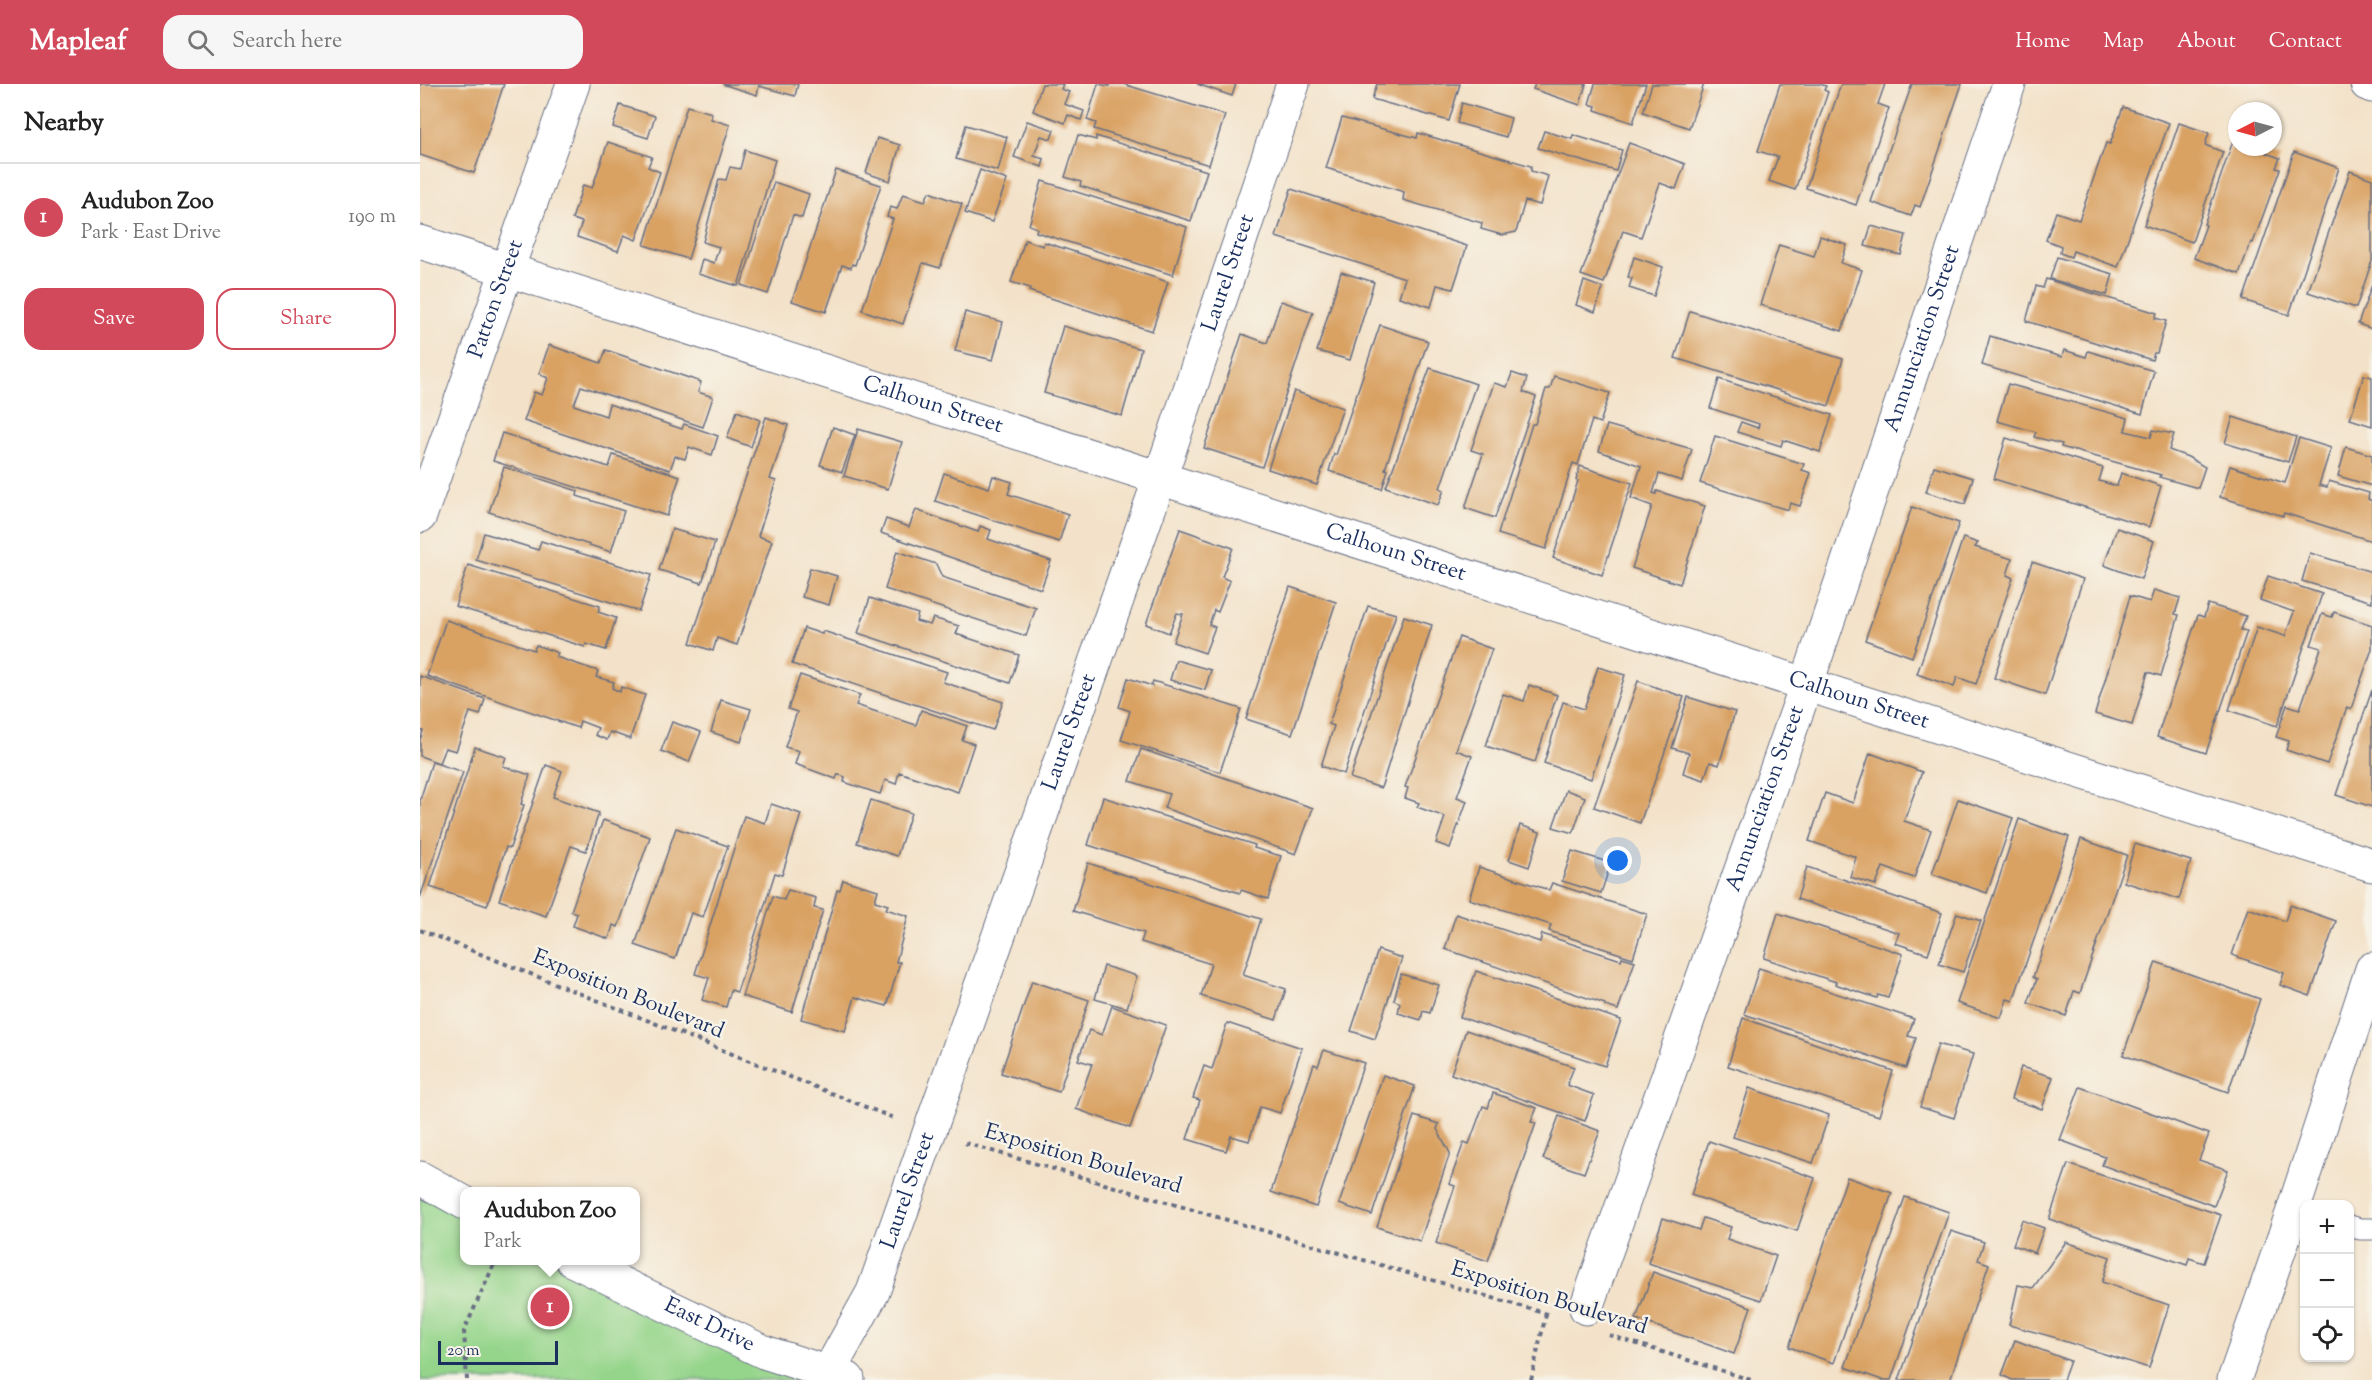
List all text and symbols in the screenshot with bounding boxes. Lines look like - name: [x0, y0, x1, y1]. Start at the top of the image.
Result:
- search box: [163, 15, 583, 69]
- text: Mapleaf: [30, 22, 127, 62]
- icon: search: [184, 26, 217, 59]
- text: Search here: [232, 26, 342, 58]
- text: Home: [2015, 27, 2070, 57]
- text: Map: [2103, 27, 2144, 57]
- text: About: [2177, 27, 2236, 57]
- text: Contact: [2269, 27, 2342, 57]
- north arrow: [2228, 102, 2282, 156]
- text: Nearby: [24, 105, 104, 142]
- text: Audubon Zoo: [81, 187, 214, 219]
- text: 1: [40, 203, 47, 232]
- text: 190 m: [348, 203, 396, 232]
- street label: Laurel Street: [1194, 210, 1264, 336]
- text: Park · East Drive: [81, 219, 221, 248]
- street label: Patton Street: [461, 235, 533, 363]
- street label: Annunciation Street: [1877, 241, 1970, 437]
- button: Save: [24, 288, 204, 350]
- button: Share: [216, 288, 396, 350]
- street label: Calhoun Street: [858, 368, 1007, 443]
- street label: Calhoun Street: [1321, 516, 1470, 591]
- street label: Calhoun Street: [1784, 664, 1933, 739]
- street label: Laurel Street: [1035, 669, 1106, 795]
- street label: Annunciation Street: [1718, 701, 1814, 896]
- your location: [1603, 846, 1632, 875]
- street label: Exposition Boulevard: [527, 942, 729, 1048]
- street label: Exposition Boulevard: [981, 1117, 1185, 1203]
- street label: Laurel Street: [873, 1128, 944, 1254]
- popup: [460, 1187, 640, 1265]
- text: Audubon Zoo: [484, 1196, 616, 1228]
- map controls: [2300, 1200, 2354, 1362]
- button: +: [2300, 1200, 2354, 1254]
- text: Park: [484, 1228, 522, 1257]
- street label: Exposition Boulevard: [1447, 1254, 1651, 1344]
- button: −: [2300, 1254, 2354, 1308]
- pin: 1: [530, 1284, 570, 1330]
- street label: East Drive: [658, 1290, 760, 1361]
- button: locate: [2300, 1308, 2354, 1362]
- scale bar: [438, 1338, 558, 1366]
- text: 20 m: [447, 1340, 480, 1363]

